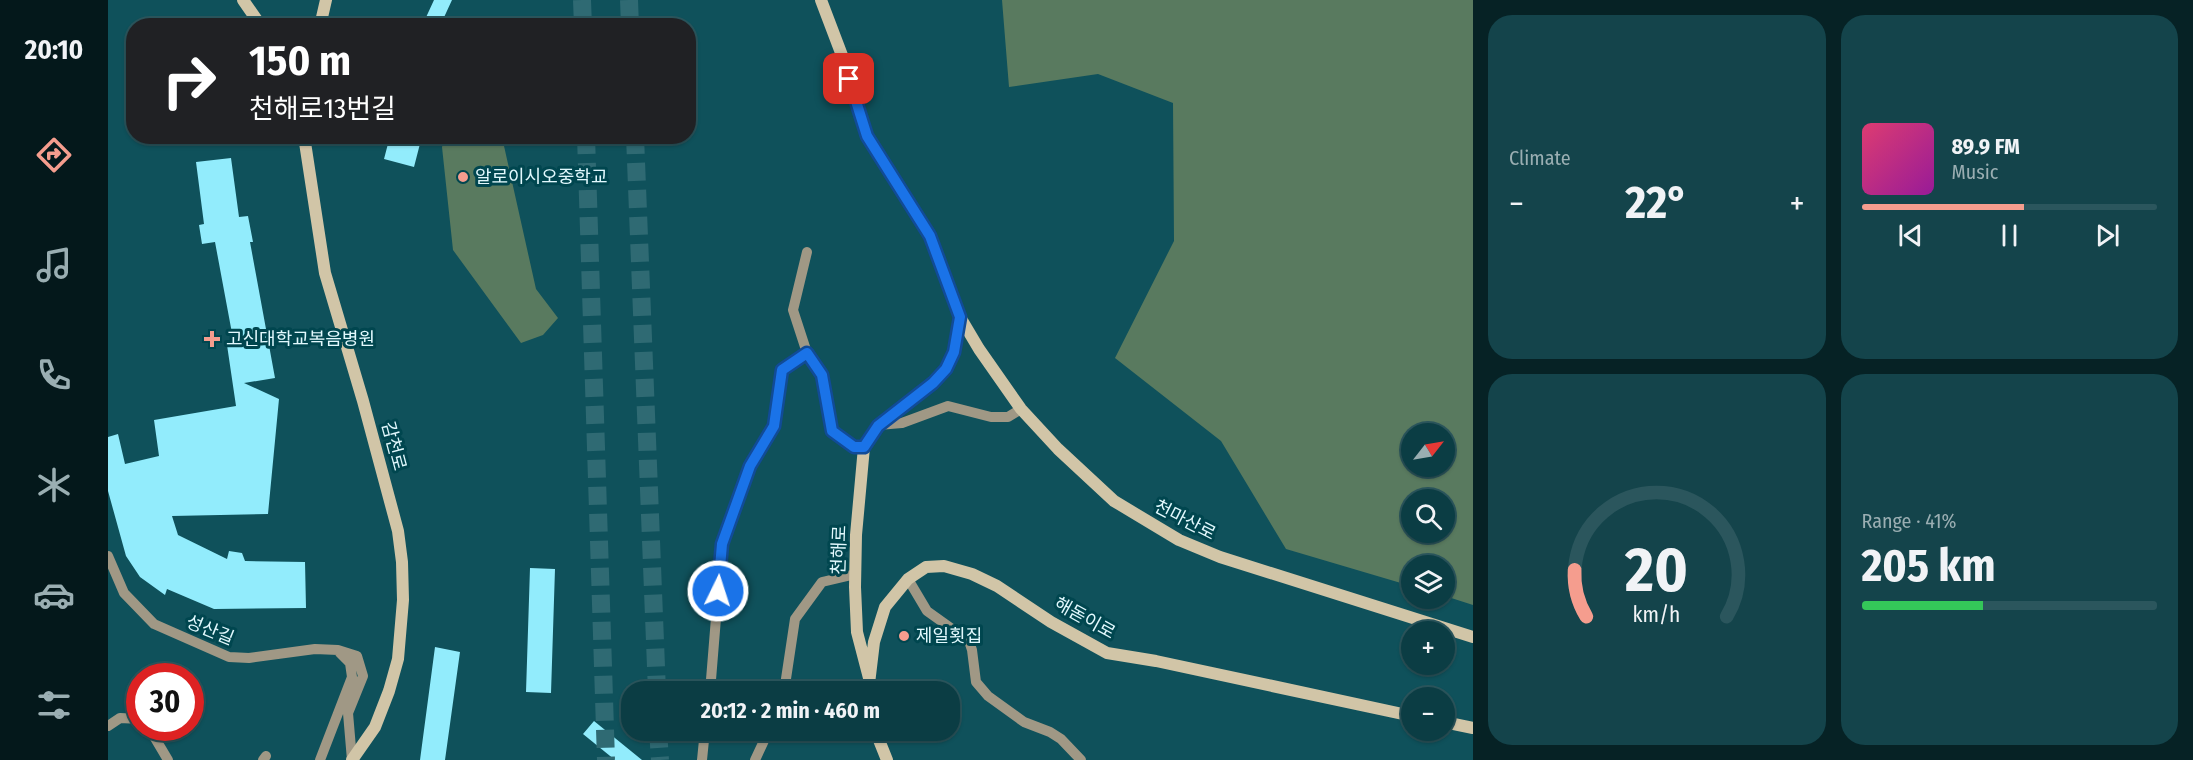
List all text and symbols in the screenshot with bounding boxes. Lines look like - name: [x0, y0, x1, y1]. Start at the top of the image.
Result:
- text: 20:10: [25, 34, 83, 66]
- text: 150 m: [249, 36, 351, 86]
- icon: right: [150, 42, 228, 120]
- pin: [823, 53, 874, 104]
- icon: arrive: [832, 62, 865, 95]
- text: 천해로13번길: [249, 93, 396, 125]
- text: 89.9 FM: [1952, 133, 2020, 160]
- icon: directions: [33, 134, 75, 176]
- text: Climate: [1509, 146, 1571, 170]
- text: Music: [1952, 160, 1998, 184]
- place label: 알로이시오중학교: [475, 166, 607, 188]
- marker: 알로이시오중학교: [456, 170, 470, 184]
- text: 22°: [1625, 176, 1688, 230]
- text: −: [1509, 184, 1524, 224]
- text: +: [1789, 184, 1805, 224]
- icon: previous: [1894, 219, 1927, 252]
- icon: pause: [1993, 219, 2026, 252]
- icon: next: [2091, 219, 2124, 252]
- icon: music: [33, 244, 75, 286]
- place label: 고신대학교복음병원: [226, 328, 375, 350]
- marker: 고신대학교복음병원: [203, 330, 221, 348]
- icon: phone: [33, 354, 75, 396]
- street label: 감천로: [377, 419, 411, 473]
- north arrow: [1401, 423, 1455, 477]
- map controls: [1401, 423, 1455, 741]
- icon: climate: [33, 464, 75, 506]
- button: search: [1401, 489, 1455, 543]
- street label: 천마산로: [1150, 495, 1220, 545]
- text: Range · 41%: [1862, 509, 1957, 533]
- street label: 천해로: [827, 525, 851, 575]
- text: 20: [1624, 533, 1688, 608]
- text: 205 km: [1862, 539, 1996, 593]
- button: layers: [1401, 555, 1455, 609]
- position arrow: [686, 559, 750, 623]
- icon: car: [33, 574, 75, 616]
- street label: 해돋이로: [1051, 592, 1119, 644]
- text: km/h: [1633, 602, 1681, 628]
- street label: 성산길: [183, 610, 237, 650]
- button: +: [1401, 621, 1455, 675]
- place label: 제일횟집: [916, 625, 982, 647]
- marker: 제일횟집: [897, 629, 911, 643]
- speed limit sign: 30: [126, 663, 204, 741]
- icon: filters: [33, 684, 75, 726]
- button: −: [1401, 687, 1455, 741]
- text: 20:12 · 2 min · 460 m: [701, 697, 880, 724]

